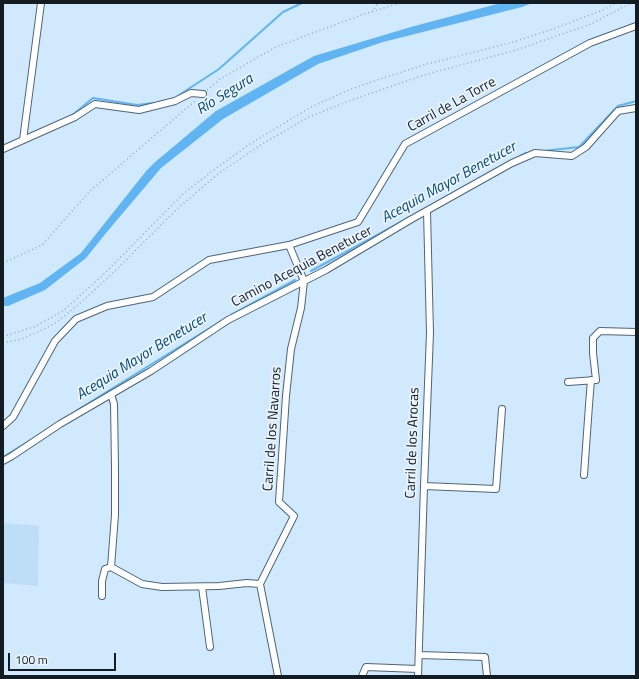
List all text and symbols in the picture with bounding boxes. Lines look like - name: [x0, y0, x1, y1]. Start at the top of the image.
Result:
- water label: Río Segura: [193, 71, 257, 119]
- street label: Carril de La Torre: [405, 74, 499, 136]
- water label: Acequia Mayor Benetucer: [379, 139, 519, 227]
- street label: Camino Acequia Benetucer: [229, 223, 375, 311]
- water label: Acequia Mayor Benetucer: [73, 309, 211, 405]
- street label: Carril de los Navarros: [260, 366, 286, 492]
- street label: Carril de los Arocas: [403, 387, 423, 499]
- scale bar: [10, 645, 118, 671]
- text: 100 m: [15, 650, 48, 669]

